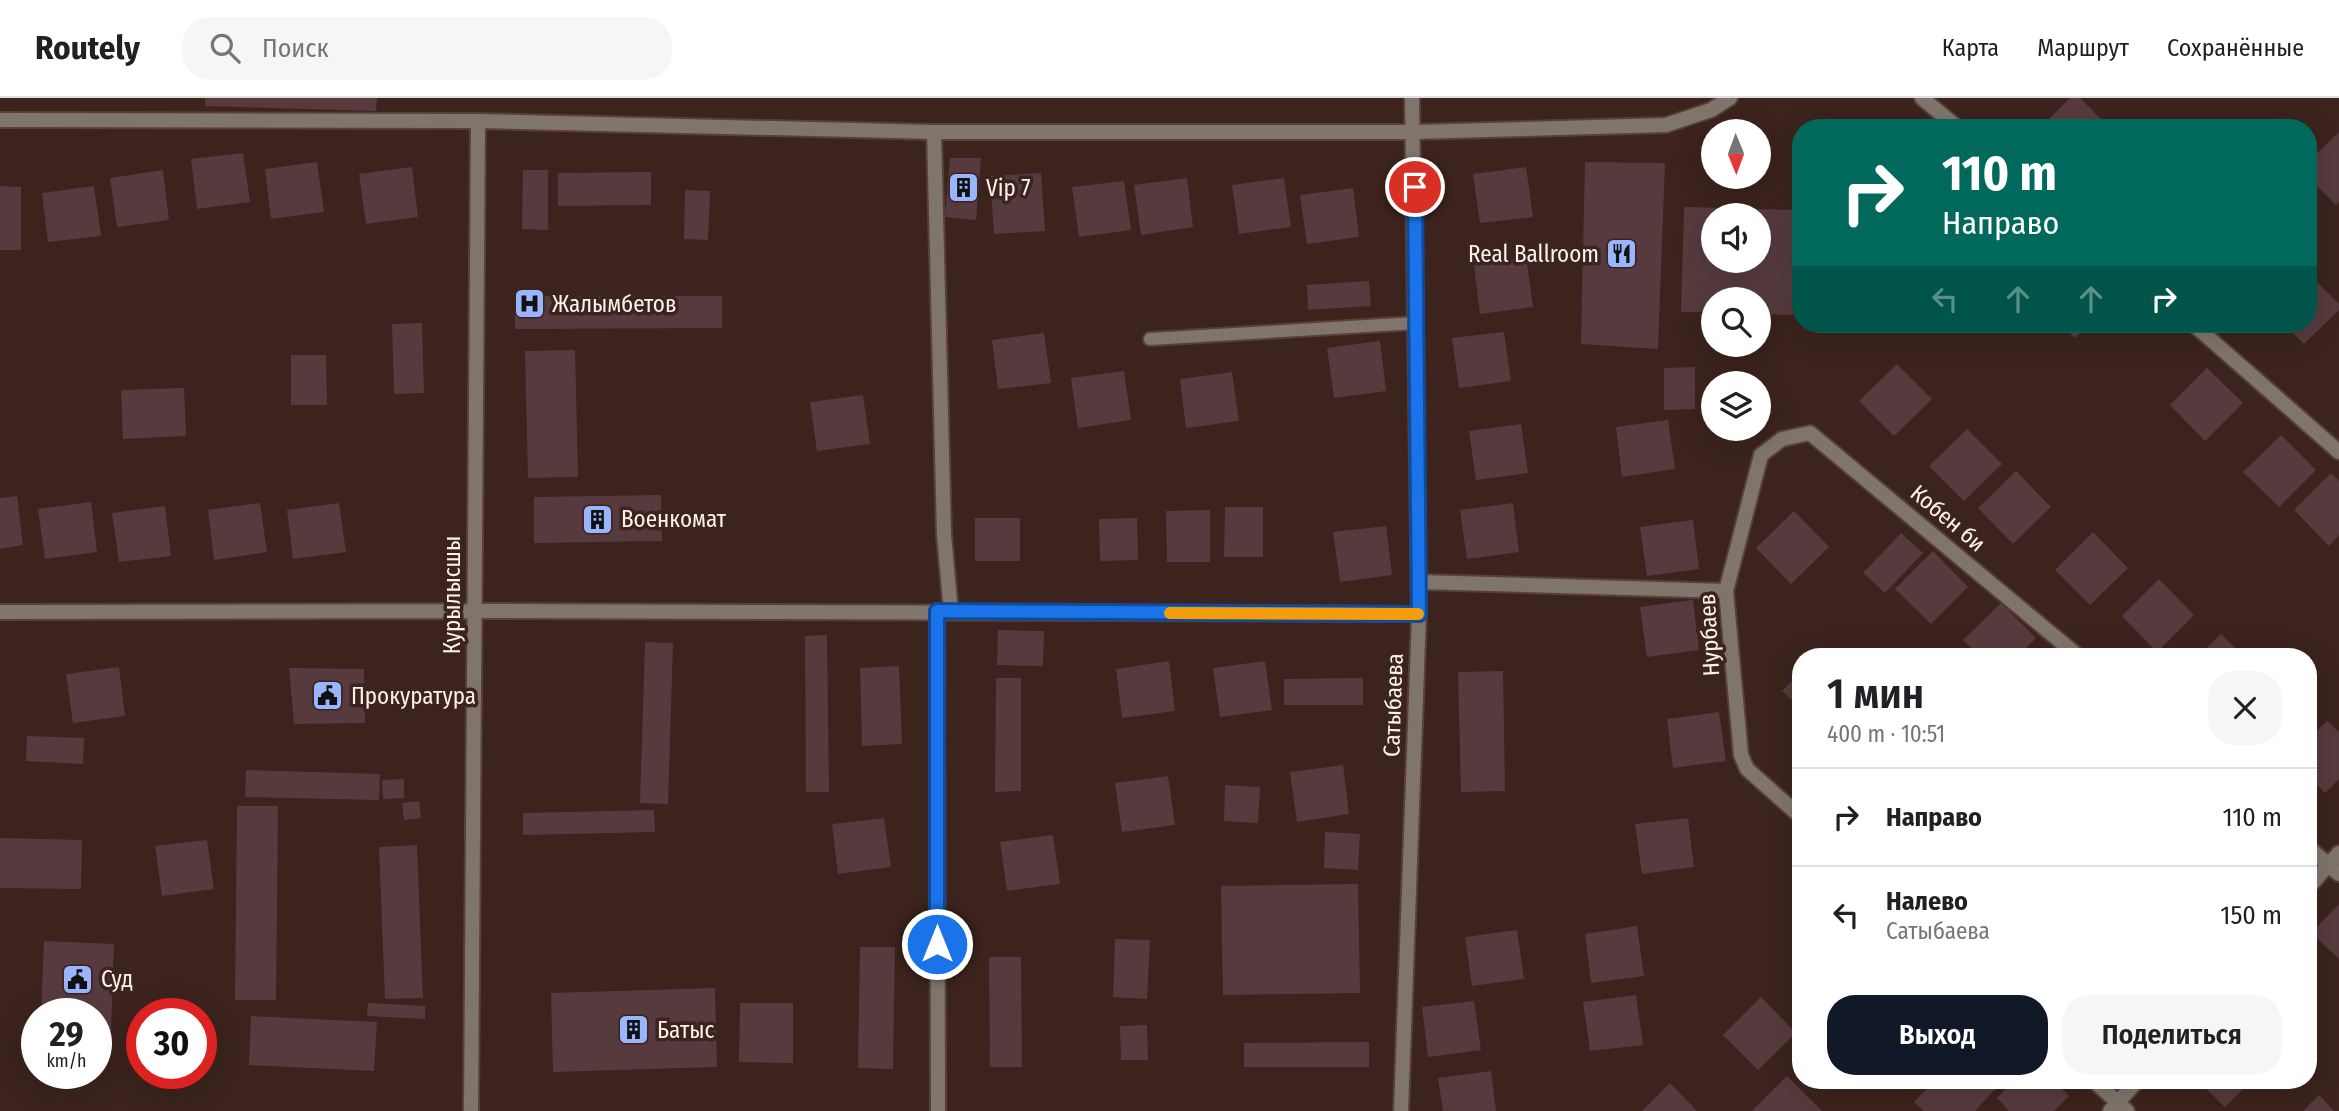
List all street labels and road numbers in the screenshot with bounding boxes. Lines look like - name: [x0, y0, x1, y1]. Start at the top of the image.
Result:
- street label: Кобен би: [1905, 479, 1991, 557]
- street label: Курылысшы: [438, 536, 466, 654]
- street label: Нурбаев: [1693, 593, 1725, 677]
- street label: Сатыбаева: [1377, 653, 1409, 757]

